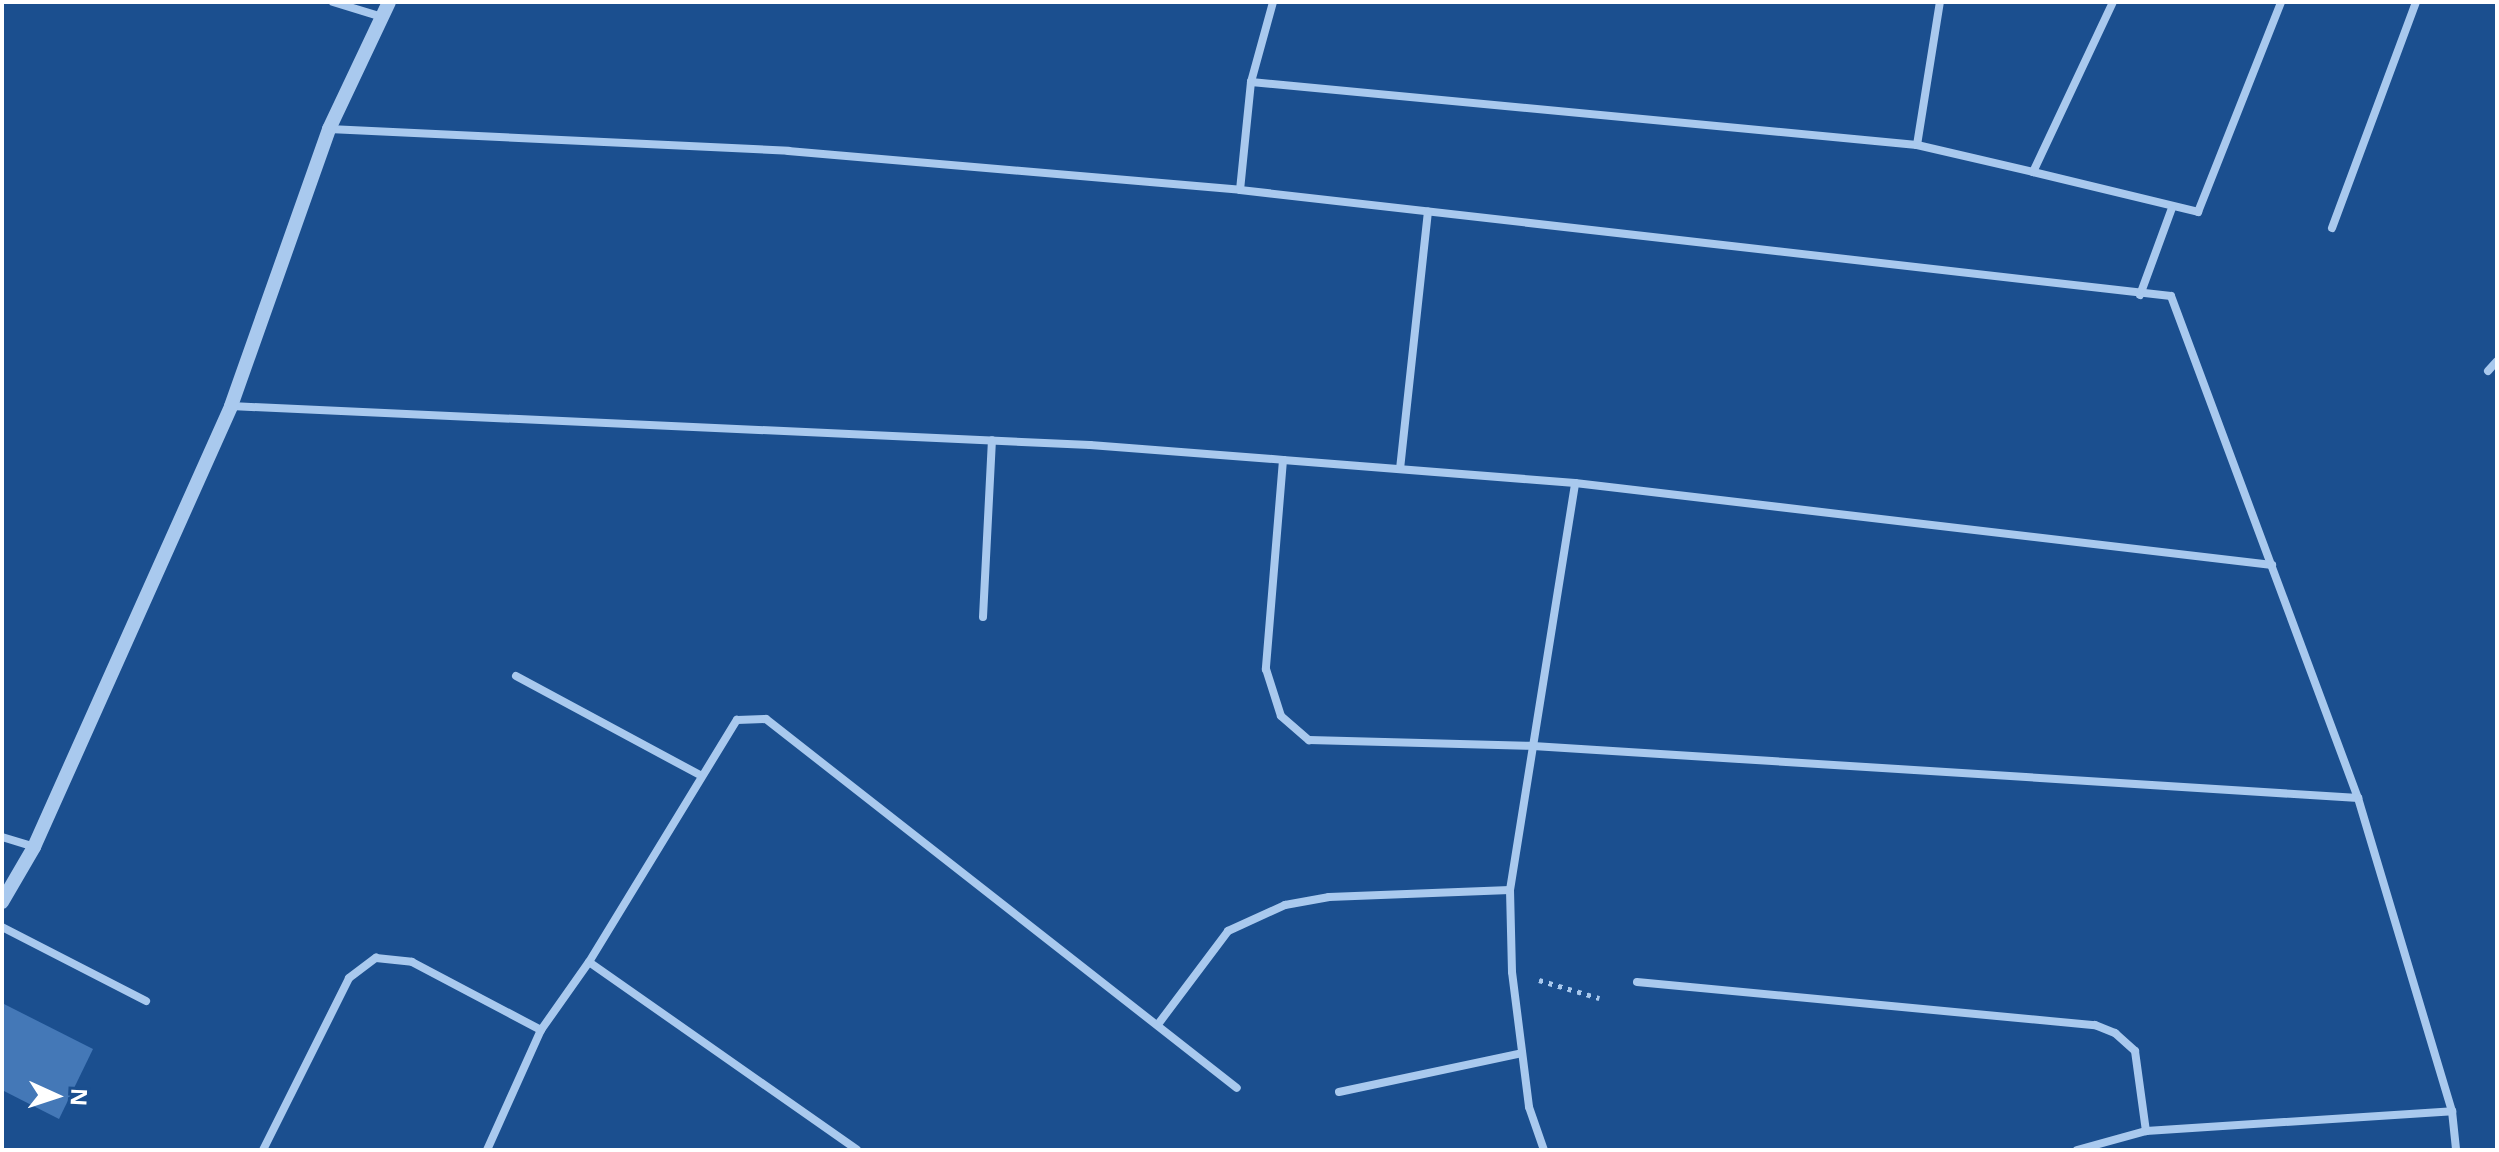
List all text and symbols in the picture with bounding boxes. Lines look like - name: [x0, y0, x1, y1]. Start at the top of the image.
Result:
- north arrow: [16, 1056, 96, 1136]
- text: N: [65, 1088, 95, 1107]

